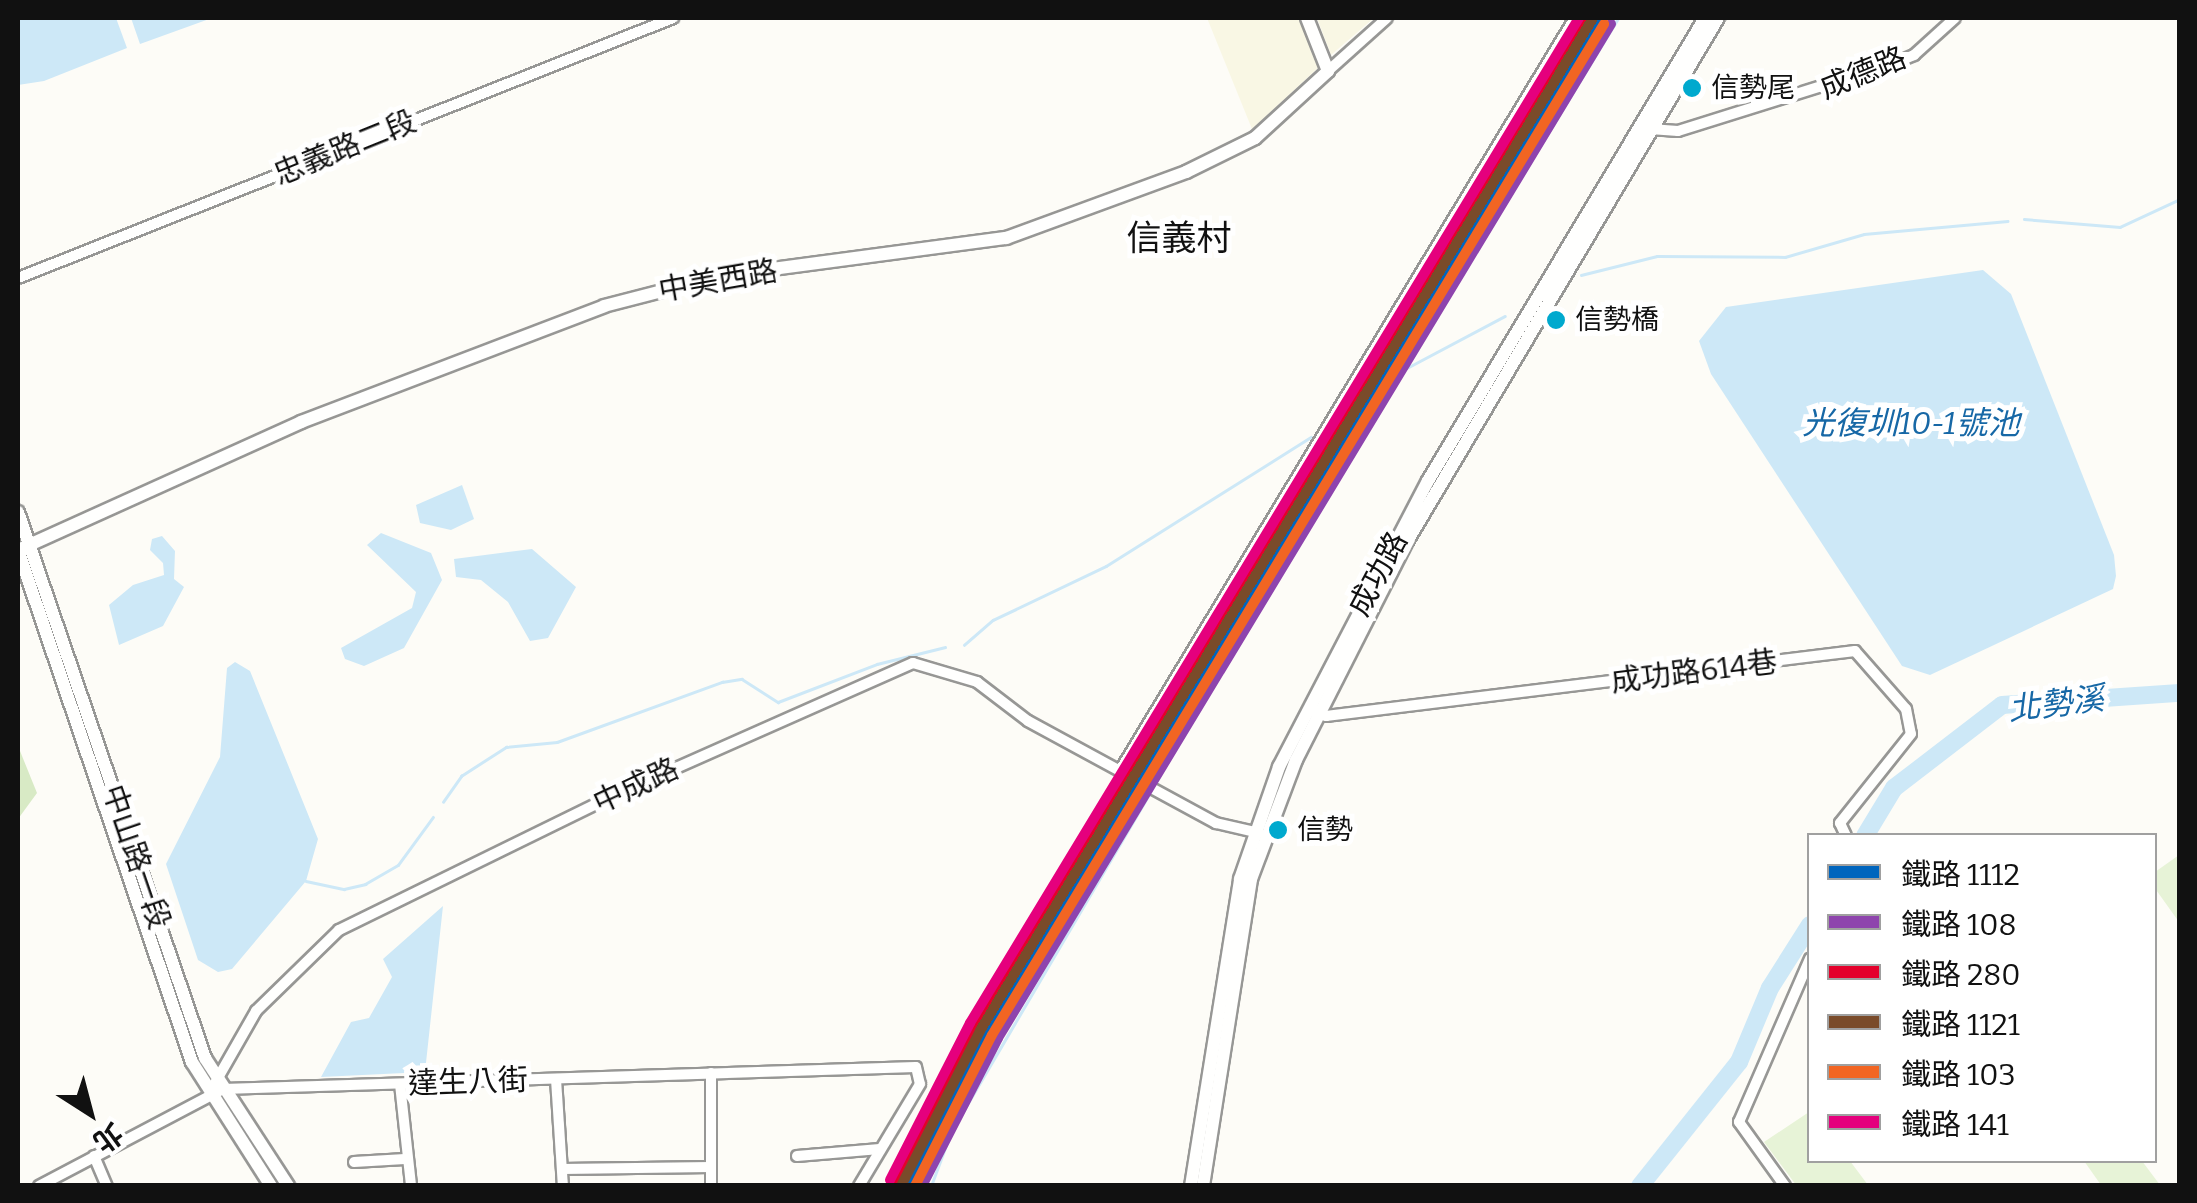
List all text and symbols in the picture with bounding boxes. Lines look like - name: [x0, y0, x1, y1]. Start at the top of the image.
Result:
- street label: 成德路: [1815, 39, 1911, 107]
- place label: 信勢尾: [1711, 71, 1795, 105]
- marker: 信勢尾: [1682, 78, 1702, 98]
- street label: 忠義路二段: [269, 103, 421, 193]
- district label: 信義村: [1127, 217, 1231, 259]
- street label: 中美西路: [656, 253, 780, 309]
- place label: 信勢橋: [1575, 303, 1659, 337]
- marker: 信勢橋: [1546, 310, 1566, 330]
- water label: 光復圳10-1號池: [1802, 404, 2020, 442]
- street label: 成功路: [1341, 526, 1415, 622]
- street label: 成功路614巷: [1609, 644, 1779, 700]
- water label: 北勢溪: [2006, 679, 2106, 729]
- street label: 中成路: [588, 751, 684, 821]
- street label: 中山路一段: [95, 780, 177, 934]
- place label: 信勢: [1297, 813, 1353, 847]
- marker: 信勢: [1268, 820, 1288, 840]
- legend: [1807, 833, 2157, 1163]
- text: 鐵路 1112: [1901, 857, 2020, 893]
- text: 鐵路 108: [1901, 907, 2016, 943]
- text: 鐵路 280: [1901, 957, 2021, 993]
- text: 鐵路 1121: [1901, 1007, 2020, 1043]
- text: 鐵路 103: [1901, 1057, 2016, 1093]
- street label: 達生八街: [407, 1062, 529, 1102]
- north arrow: [40, 1063, 140, 1163]
- text: 鐵路 141: [1901, 1107, 2009, 1143]
- text: 北: [87, 1116, 129, 1159]

